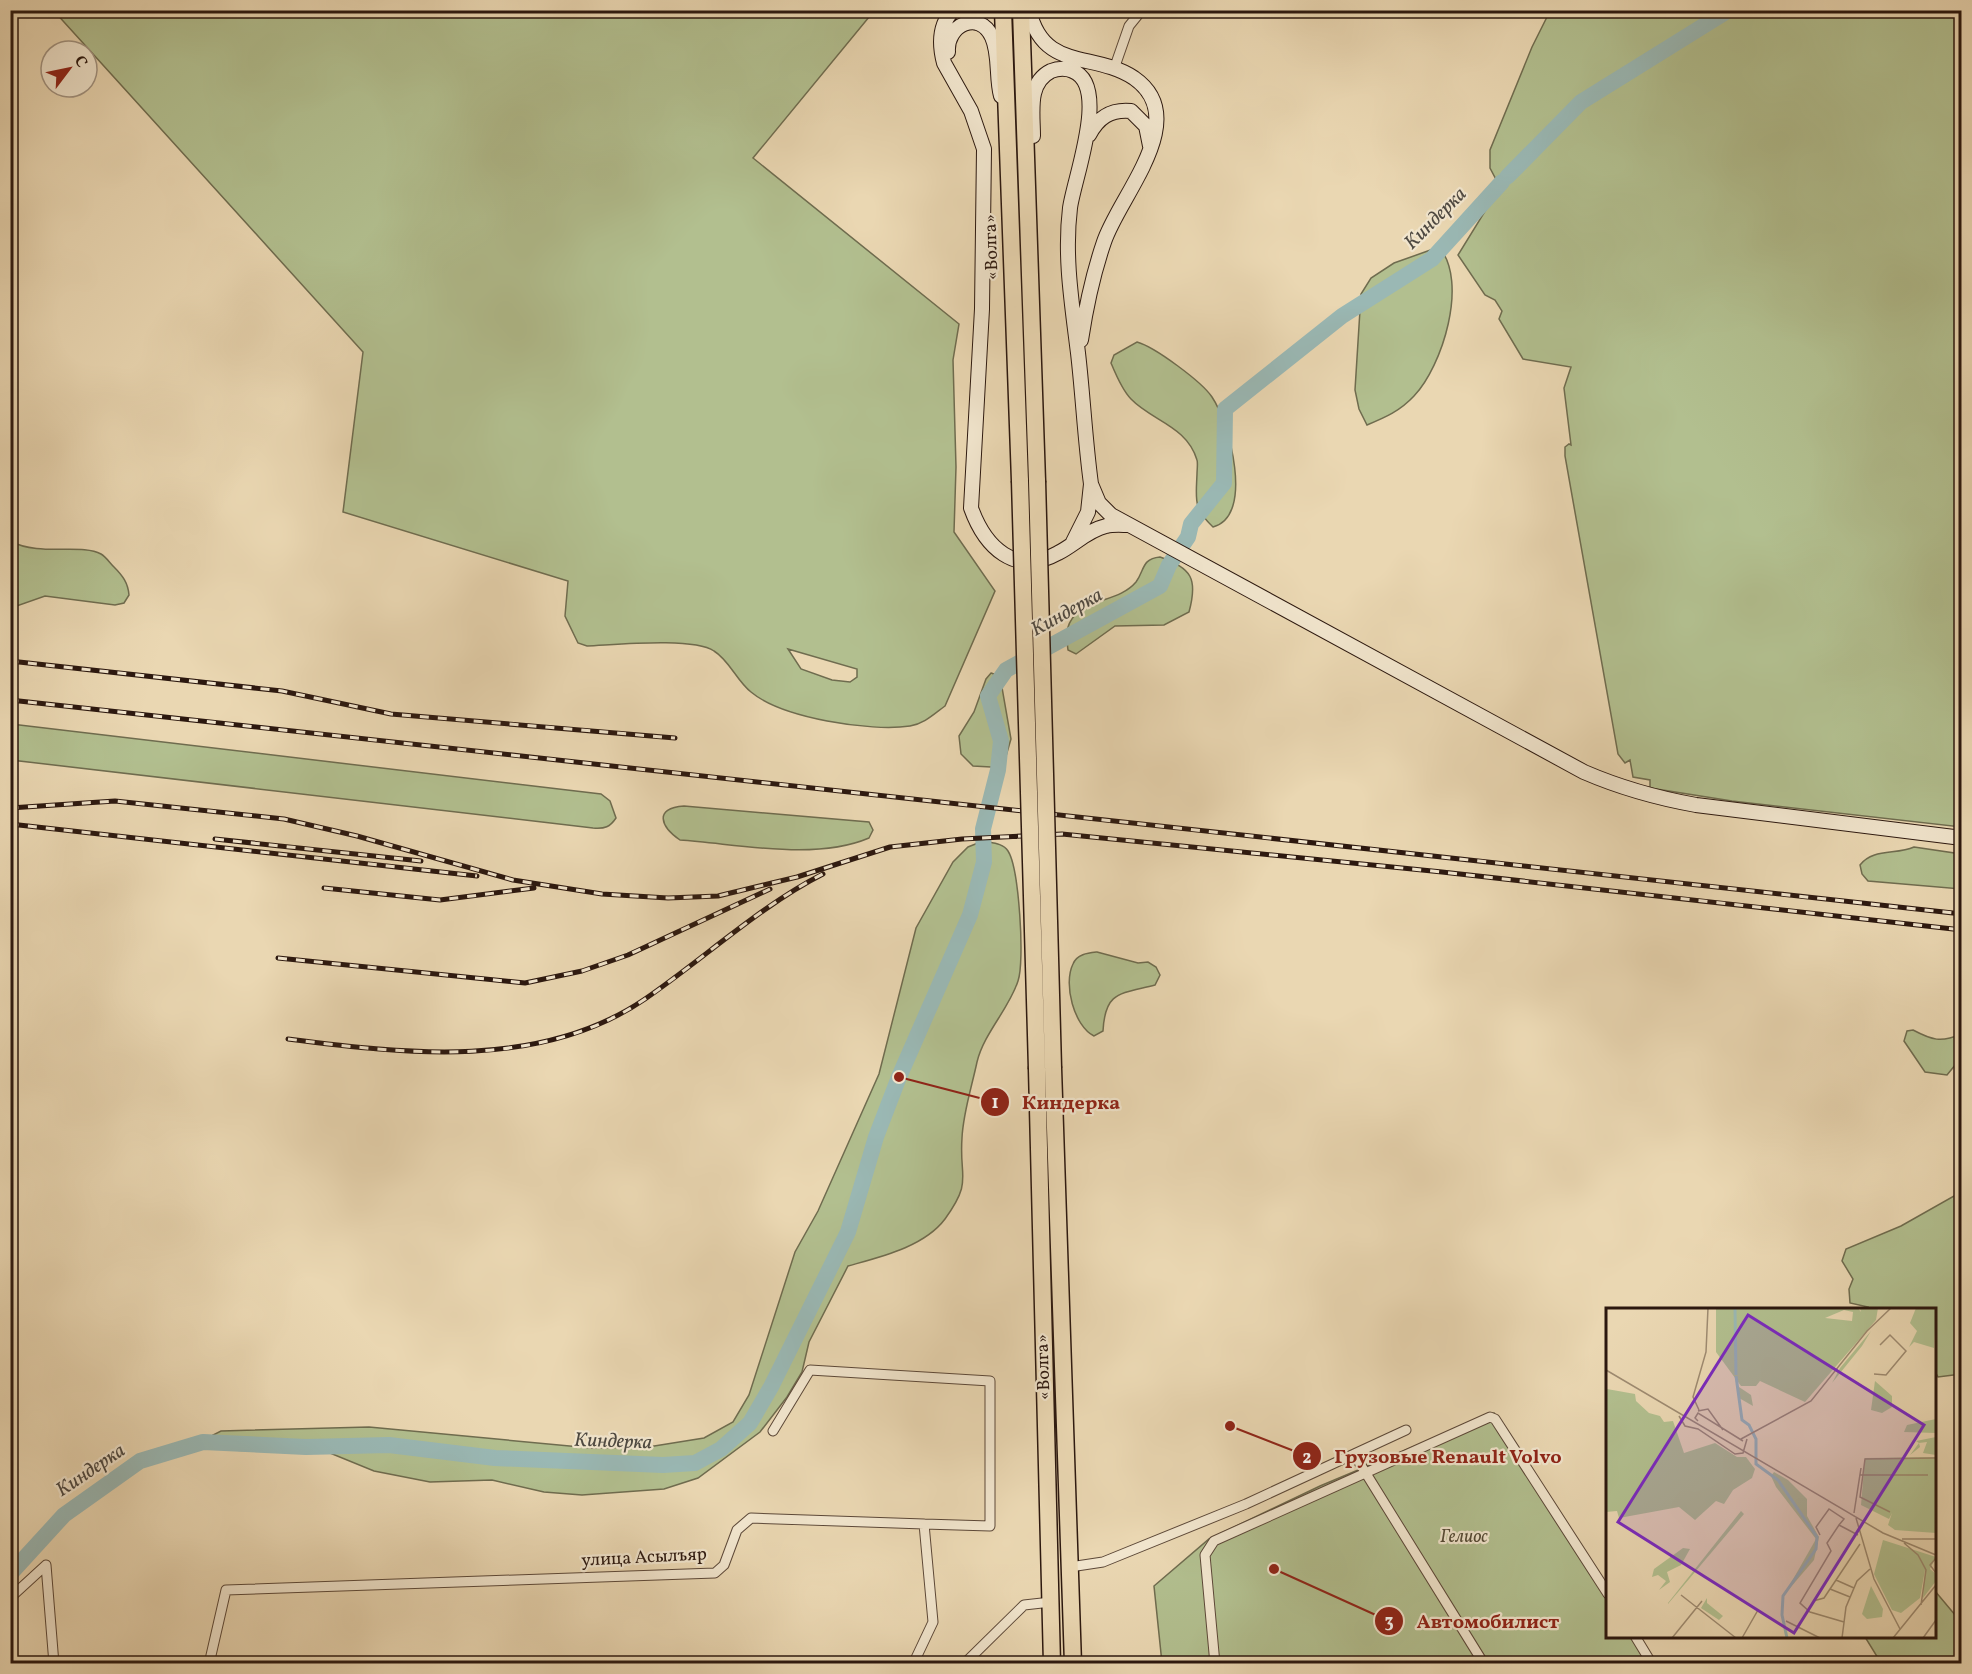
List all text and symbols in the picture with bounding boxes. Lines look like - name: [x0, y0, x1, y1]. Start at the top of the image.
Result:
- north arrow: [39, 39, 99, 99]
- text: С: [68, 52, 92, 72]
- water label: Киндерка: [1398, 181, 1474, 257]
- street label: «Волга»: [978, 214, 1006, 280]
- water label: Киндерка: [1026, 582, 1108, 644]
- callout: Киндерка: [980, 1083, 1132, 1121]
- text: Киндерка: [1022, 1090, 1120, 1118]
- text: 1: [991, 1091, 999, 1116]
- inset map: [1606, 1308, 1936, 1638]
- street label: «Волга»: [1030, 1334, 1058, 1400]
- water label: Киндерка: [573, 1427, 653, 1457]
- callout: Грузовые Renault Volvo: [1292, 1437, 1574, 1475]
- water label: Киндерка: [51, 1438, 131, 1504]
- text: Грузовые Renault Volvo: [1334, 1444, 1562, 1472]
- text: 2: [1302, 1446, 1312, 1471]
- park label: Гелиос: [1440, 1525, 1488, 1550]
- street label: улица Асылъяр: [581, 1542, 707, 1574]
- callout: Автомобилист: [1374, 1602, 1571, 1640]
- text: Автомобилист: [1417, 1609, 1559, 1637]
- text: 3: [1384, 1610, 1394, 1635]

